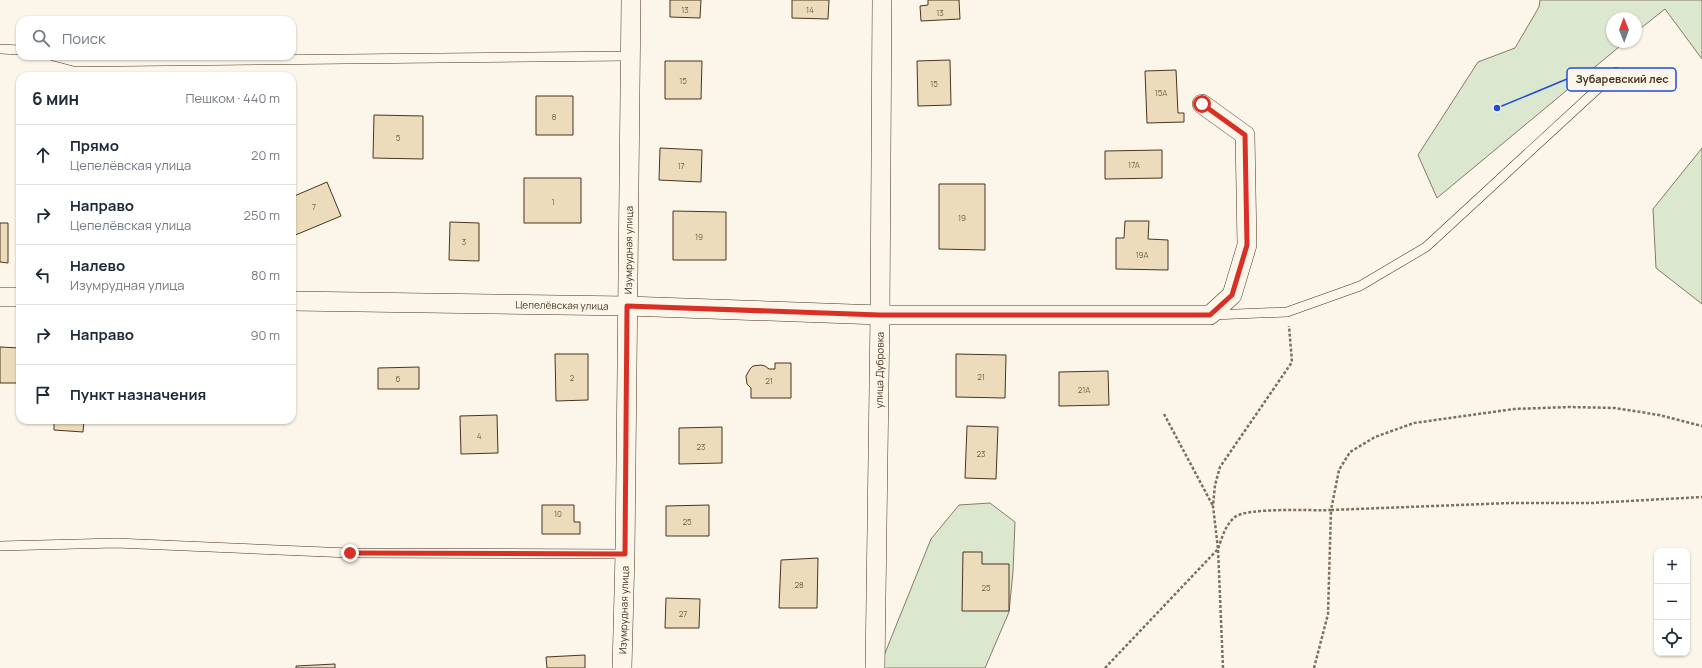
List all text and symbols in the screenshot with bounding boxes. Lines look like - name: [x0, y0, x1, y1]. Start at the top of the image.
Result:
- house number: 13: [681, 4, 689, 15]
- house number: 14: [806, 4, 814, 15]
- house number: 13: [936, 7, 944, 18]
- north arrow: [1606, 12, 1642, 48]
- search box: [16, 16, 296, 60]
- icon: search: [30, 27, 52, 49]
- text: Поиск: [62, 28, 106, 49]
- callout: Зубаревский лес: [1567, 68, 1676, 91]
- text: Зубаревский лес: [1575, 71, 1669, 86]
- house number: 15: [679, 75, 687, 86]
- house number: 15: [930, 78, 938, 89]
- text: 6 мин: [32, 87, 79, 110]
- house number: 15А: [1155, 87, 1167, 98]
- text: Пешком · 440 m: [185, 89, 280, 107]
- route start: [1193, 95, 1211, 113]
- house number: 8: [552, 111, 557, 122]
- house number: 5: [396, 132, 401, 143]
- text: Прямо: [70, 135, 119, 156]
- icon: ahead: [32, 144, 54, 166]
- text: 20 m: [251, 146, 280, 164]
- text: Цепелёвская улица: [70, 156, 191, 174]
- house number: 17А: [1128, 159, 1140, 170]
- house number: 17: [677, 160, 685, 171]
- text: Направо: [70, 195, 134, 216]
- house number: 1: [551, 196, 555, 207]
- house number: 7: [312, 201, 316, 212]
- icon: right: [32, 204, 54, 226]
- text: 250 m: [244, 206, 280, 224]
- street label: Изумрудная улица: [621, 206, 636, 294]
- house number: 19: [958, 212, 966, 223]
- text: Цепелёвская улица: [70, 216, 191, 234]
- house number: 19: [695, 231, 703, 242]
- house number: 3: [462, 236, 466, 247]
- house number: 19А: [1135, 249, 1149, 260]
- text: Налево: [70, 255, 125, 276]
- icon: left: [32, 264, 54, 286]
- text: 80 m: [251, 266, 280, 284]
- text: Изумрудная улица: [70, 276, 185, 294]
- street label: Цепелёвская улица: [515, 297, 609, 313]
- icon: right: [32, 324, 54, 346]
- text: Направо: [70, 324, 134, 345]
- text: 90 m: [250, 326, 280, 344]
- street label: улица Дубровка: [872, 332, 887, 408]
- house number: 21: [977, 371, 985, 382]
- house number: 2: [570, 372, 575, 383]
- house number: 6: [396, 373, 401, 384]
- house number: 21: [765, 375, 773, 386]
- icon: arrive: [32, 384, 54, 406]
- text: Пункт назначения: [70, 384, 206, 405]
- house number: 21А: [1078, 384, 1090, 395]
- house number: 4: [477, 430, 482, 441]
- house number: 23: [697, 441, 705, 452]
- house number: 23: [977, 448, 985, 459]
- house number: 10: [554, 508, 562, 519]
- house number: 25: [682, 516, 692, 527]
- route end: [341, 544, 359, 562]
- map controls: [1654, 548, 1690, 656]
- button: +: [1654, 548, 1690, 584]
- street label: Изумрудная улица: [615, 566, 632, 654]
- house number: 28: [794, 579, 804, 590]
- house number: 25: [981, 582, 991, 593]
- button: −: [1654, 584, 1690, 620]
- house number: 27: [679, 608, 687, 619]
- button: locate: [1654, 620, 1690, 656]

